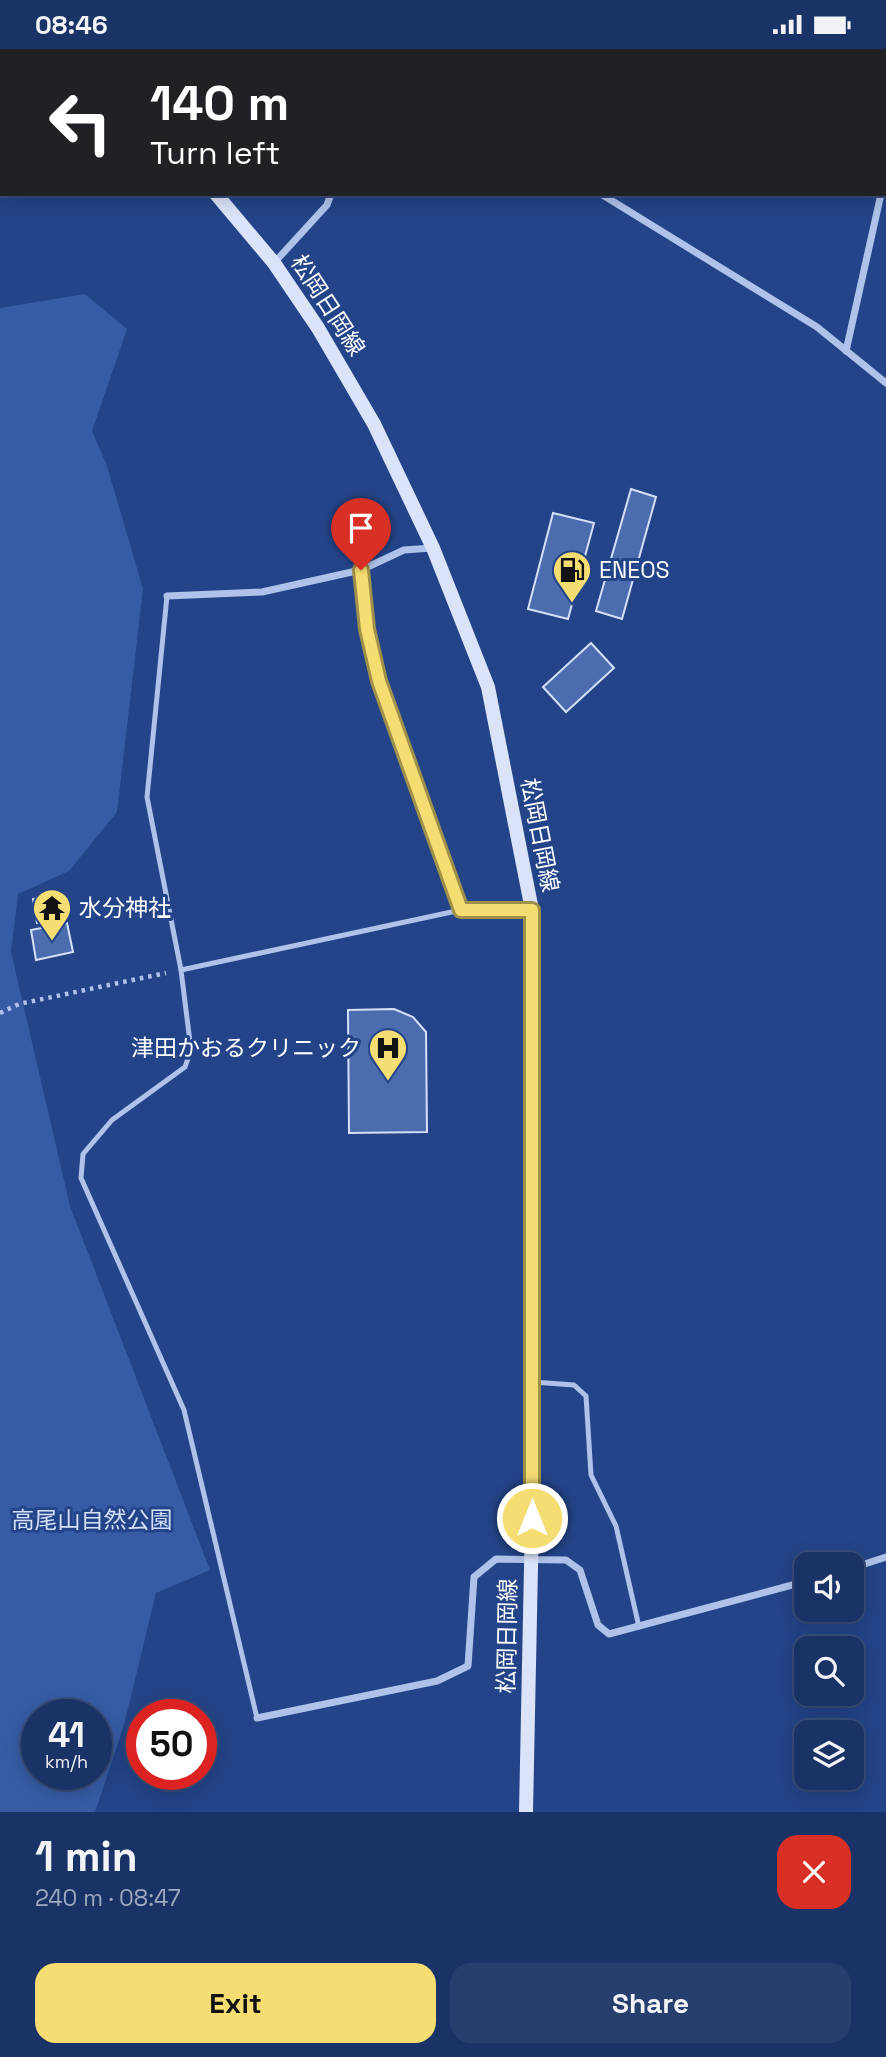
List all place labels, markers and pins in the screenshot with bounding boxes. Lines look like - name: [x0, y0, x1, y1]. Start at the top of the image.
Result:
- pin: [331, 498, 391, 570]
- fuel station icon: ENEOS: [551, 549, 593, 604]
- place label: ENEOS: [599, 555, 670, 585]
- temple icon: 水分神社: [31, 887, 73, 942]
- place label: 水分神社: [79, 893, 171, 923]
- hospital icon: 津田かおるクリニック: [367, 1027, 409, 1082]
- place label: 津田かおるクリニック: [131, 1033, 361, 1063]

